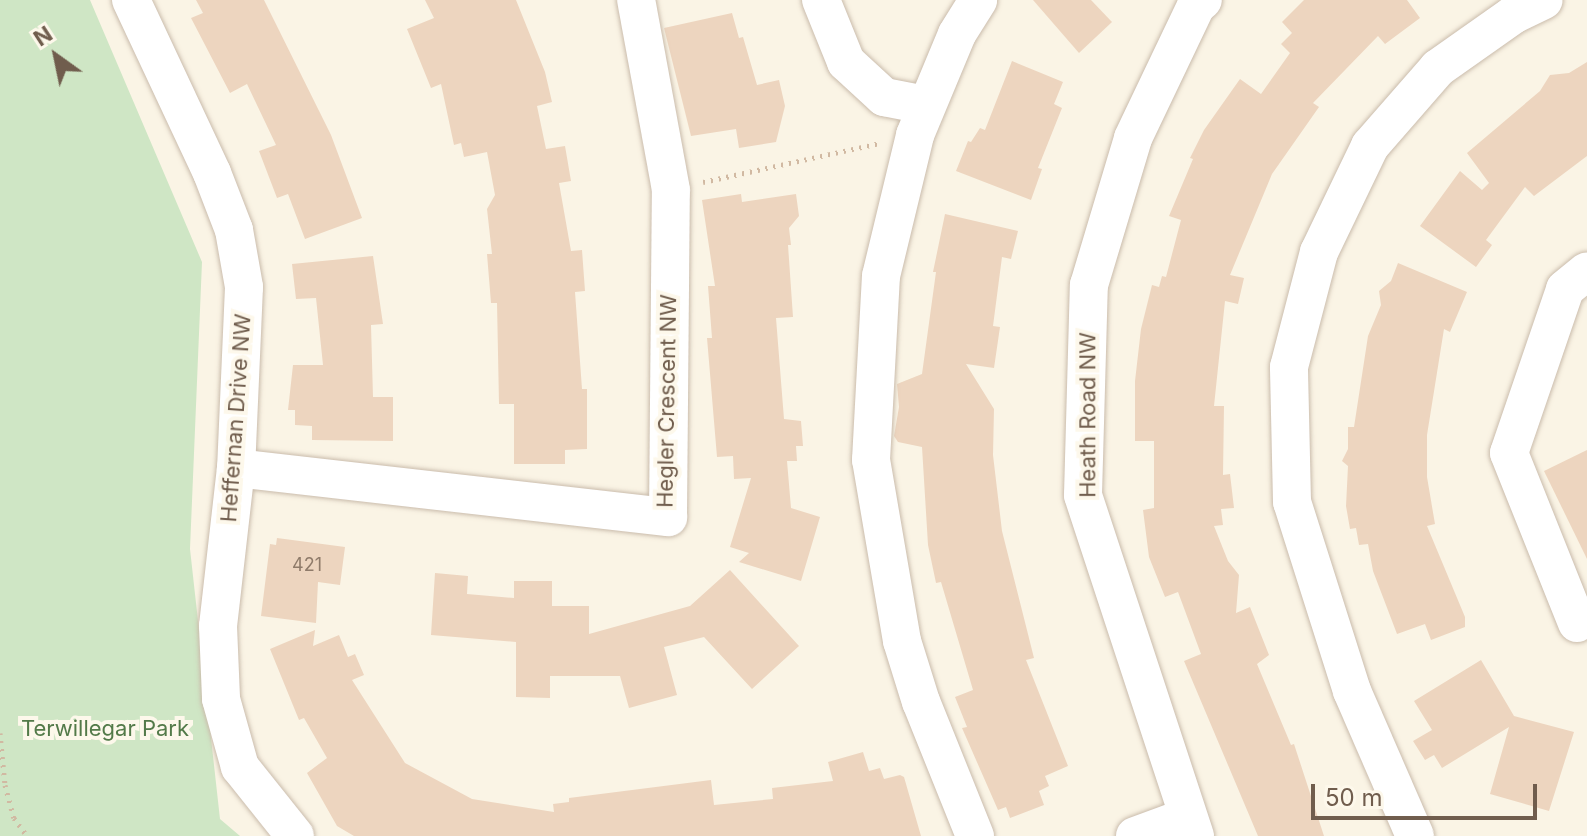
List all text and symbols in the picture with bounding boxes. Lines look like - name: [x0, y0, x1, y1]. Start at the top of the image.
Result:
- north arrow: [16, 16, 96, 96]
- text: N: [29, 20, 57, 51]
- street label: Hegler Crescent NW: [652, 294, 682, 508]
- street label: Heffernan Drive NW: [216, 313, 256, 523]
- street label: Heath Road NW: [1075, 332, 1101, 498]
- house number: 421: [292, 554, 322, 576]
- park label: Terwillegar Park: [21, 716, 189, 742]
- scale bar: [1315, 768, 1541, 818]
- text: 50 m: [1325, 783, 1383, 812]

